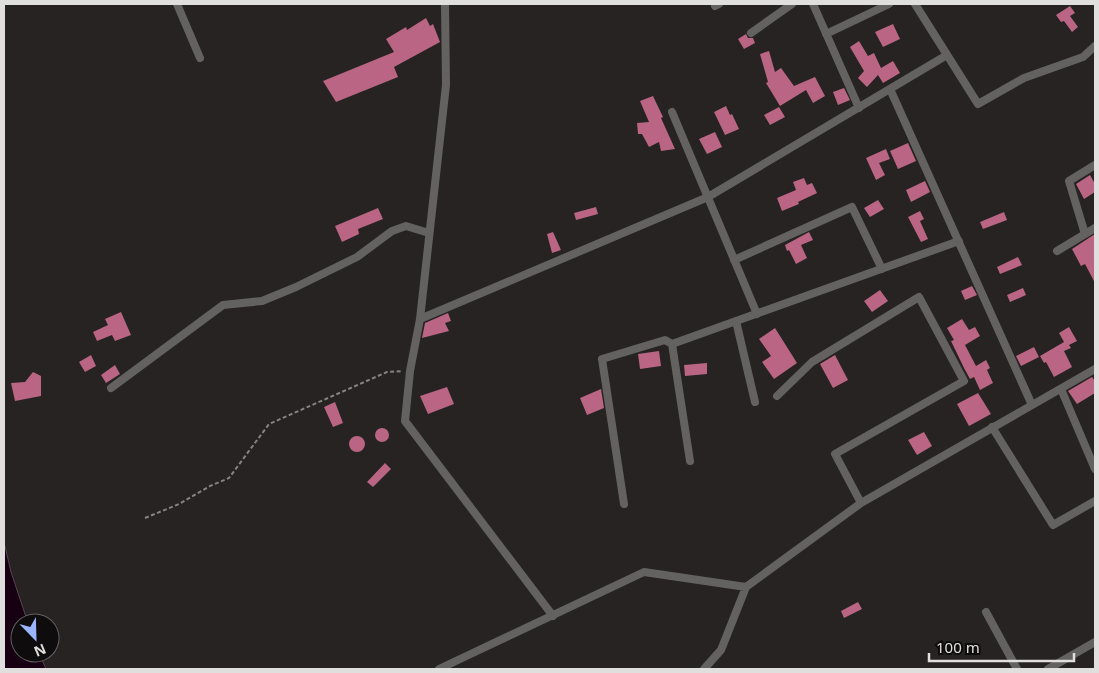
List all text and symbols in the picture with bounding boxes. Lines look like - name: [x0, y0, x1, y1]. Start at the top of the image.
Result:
- north arrow: [10, 613, 60, 663]
- scale bar: [929, 630, 1074, 662]
- text: 100 m: [936, 637, 980, 657]
- text: N: [31, 639, 49, 661]

